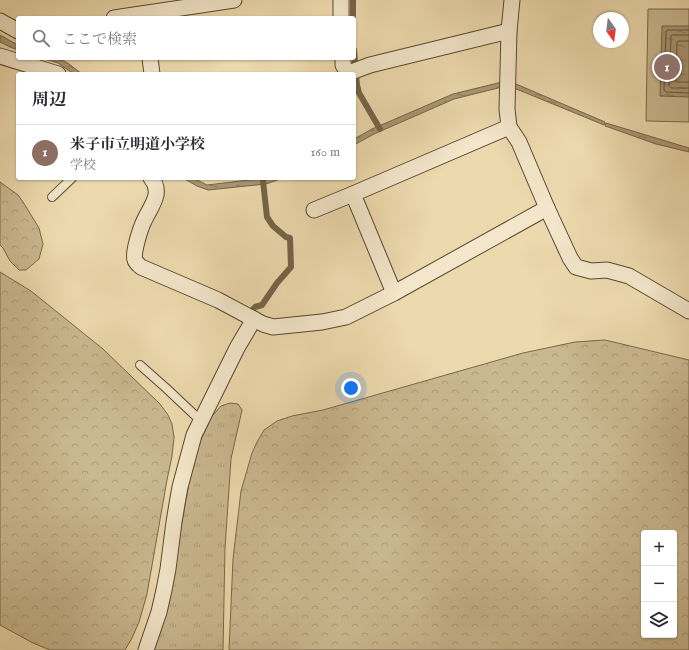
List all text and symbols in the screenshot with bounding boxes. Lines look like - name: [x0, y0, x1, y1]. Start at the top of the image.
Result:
- north arrow: [593, 12, 629, 48]
- search box: [16, 16, 356, 60]
- icon: search: [30, 27, 52, 49]
- text: ここで検索: [62, 30, 137, 49]
- pin: 1: [654, 52, 680, 82]
- text: 周辺: [32, 90, 66, 111]
- text: 米子市立明道小学校: [70, 135, 205, 154]
- text: 1: [43, 144, 47, 161]
- text: 160 m: [310, 144, 340, 161]
- text: 学校: [70, 157, 96, 174]
- your location: [341, 378, 361, 398]
- map controls: [641, 530, 677, 638]
- button: +: [641, 530, 677, 566]
- button: −: [641, 566, 677, 602]
- button: layers: [641, 602, 677, 638]

